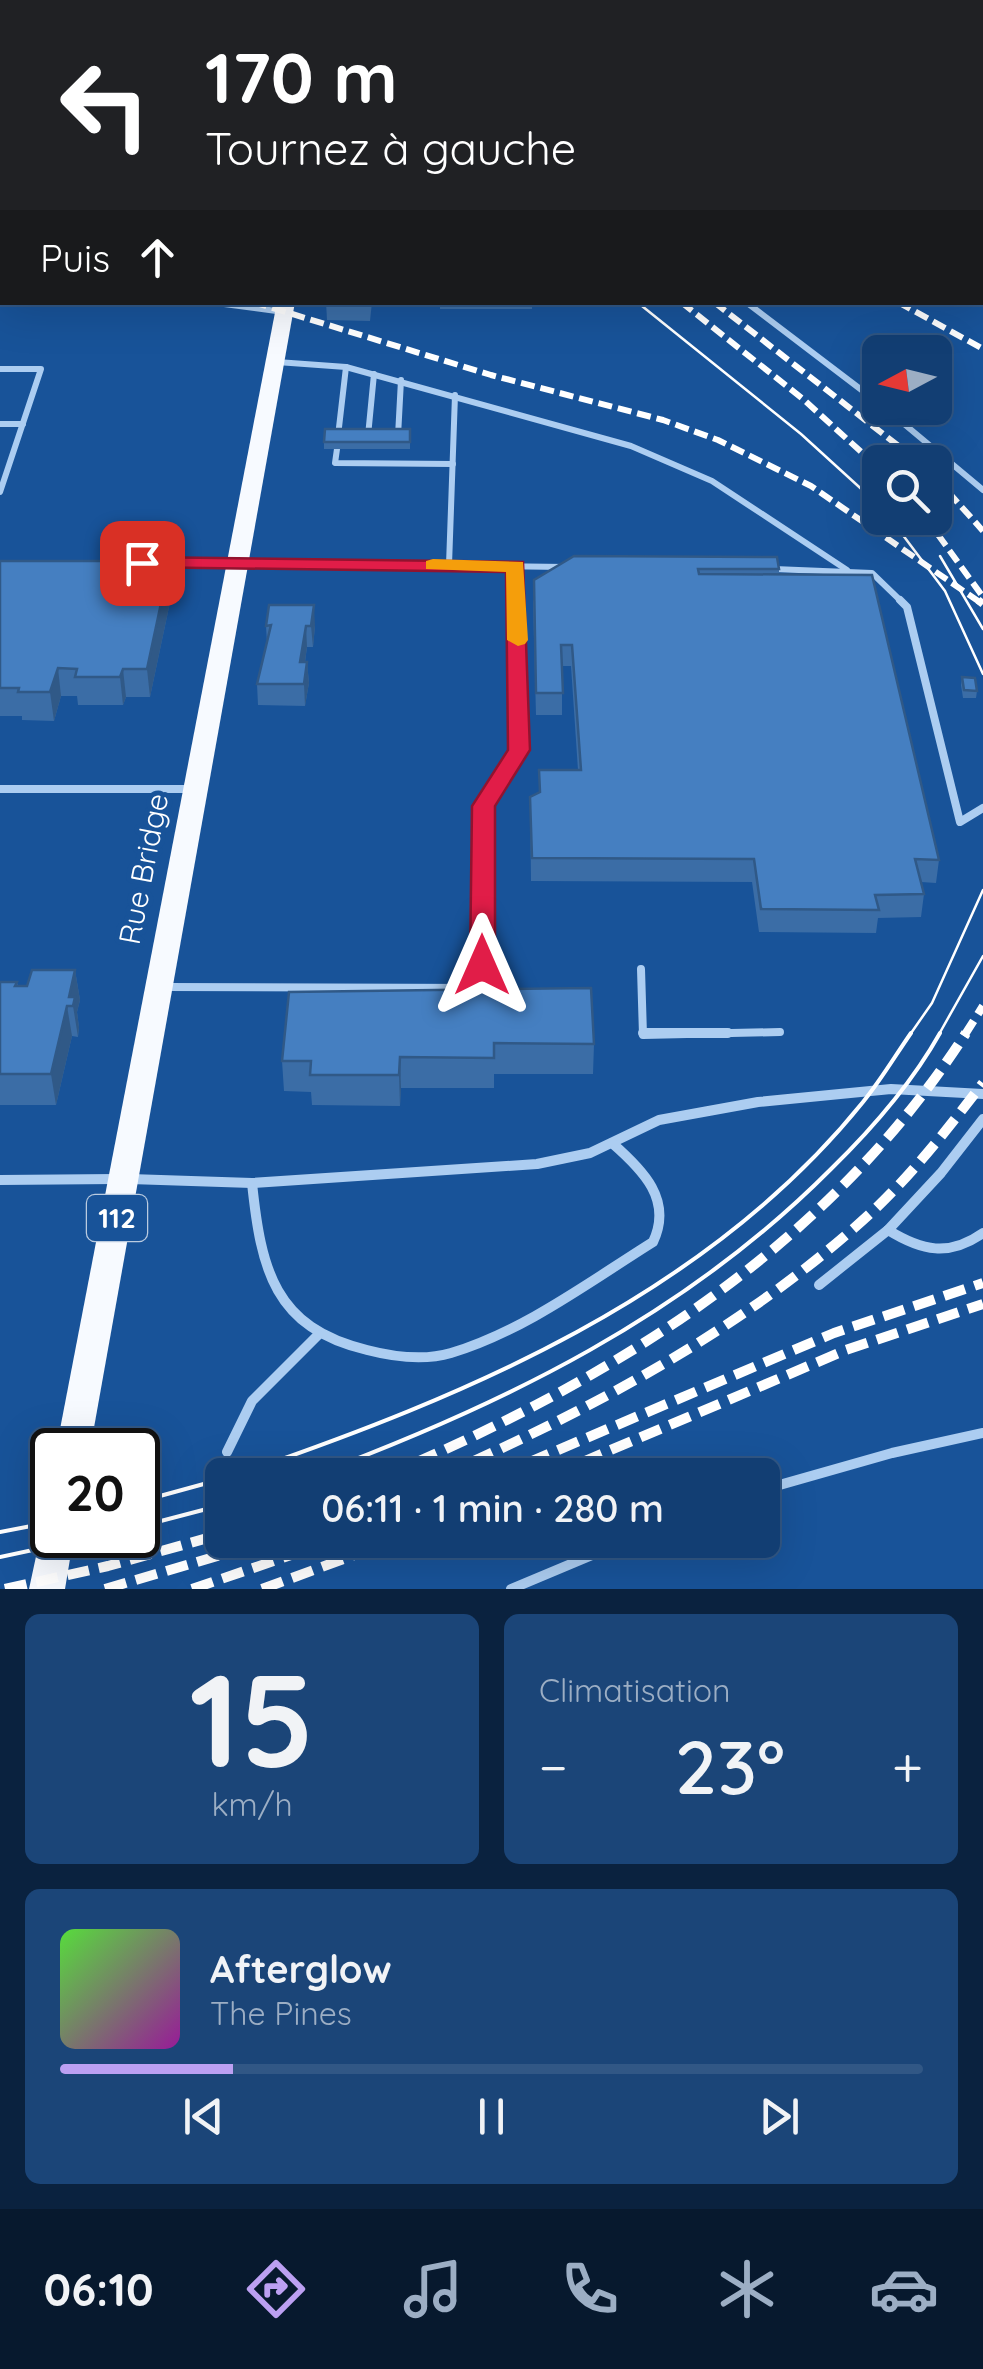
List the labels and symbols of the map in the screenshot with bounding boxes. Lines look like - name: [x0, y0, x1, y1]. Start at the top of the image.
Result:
- north arrow: [862, 335, 952, 425]
- pin: [100, 521, 185, 606]
- street label: Rue Bridge: [110, 790, 176, 947]
- position arrow: [430, 913, 534, 1017]
- road number: 112: [87, 1195, 147, 1241]
- speed limit sign: 20: [30, 1428, 160, 1558]

